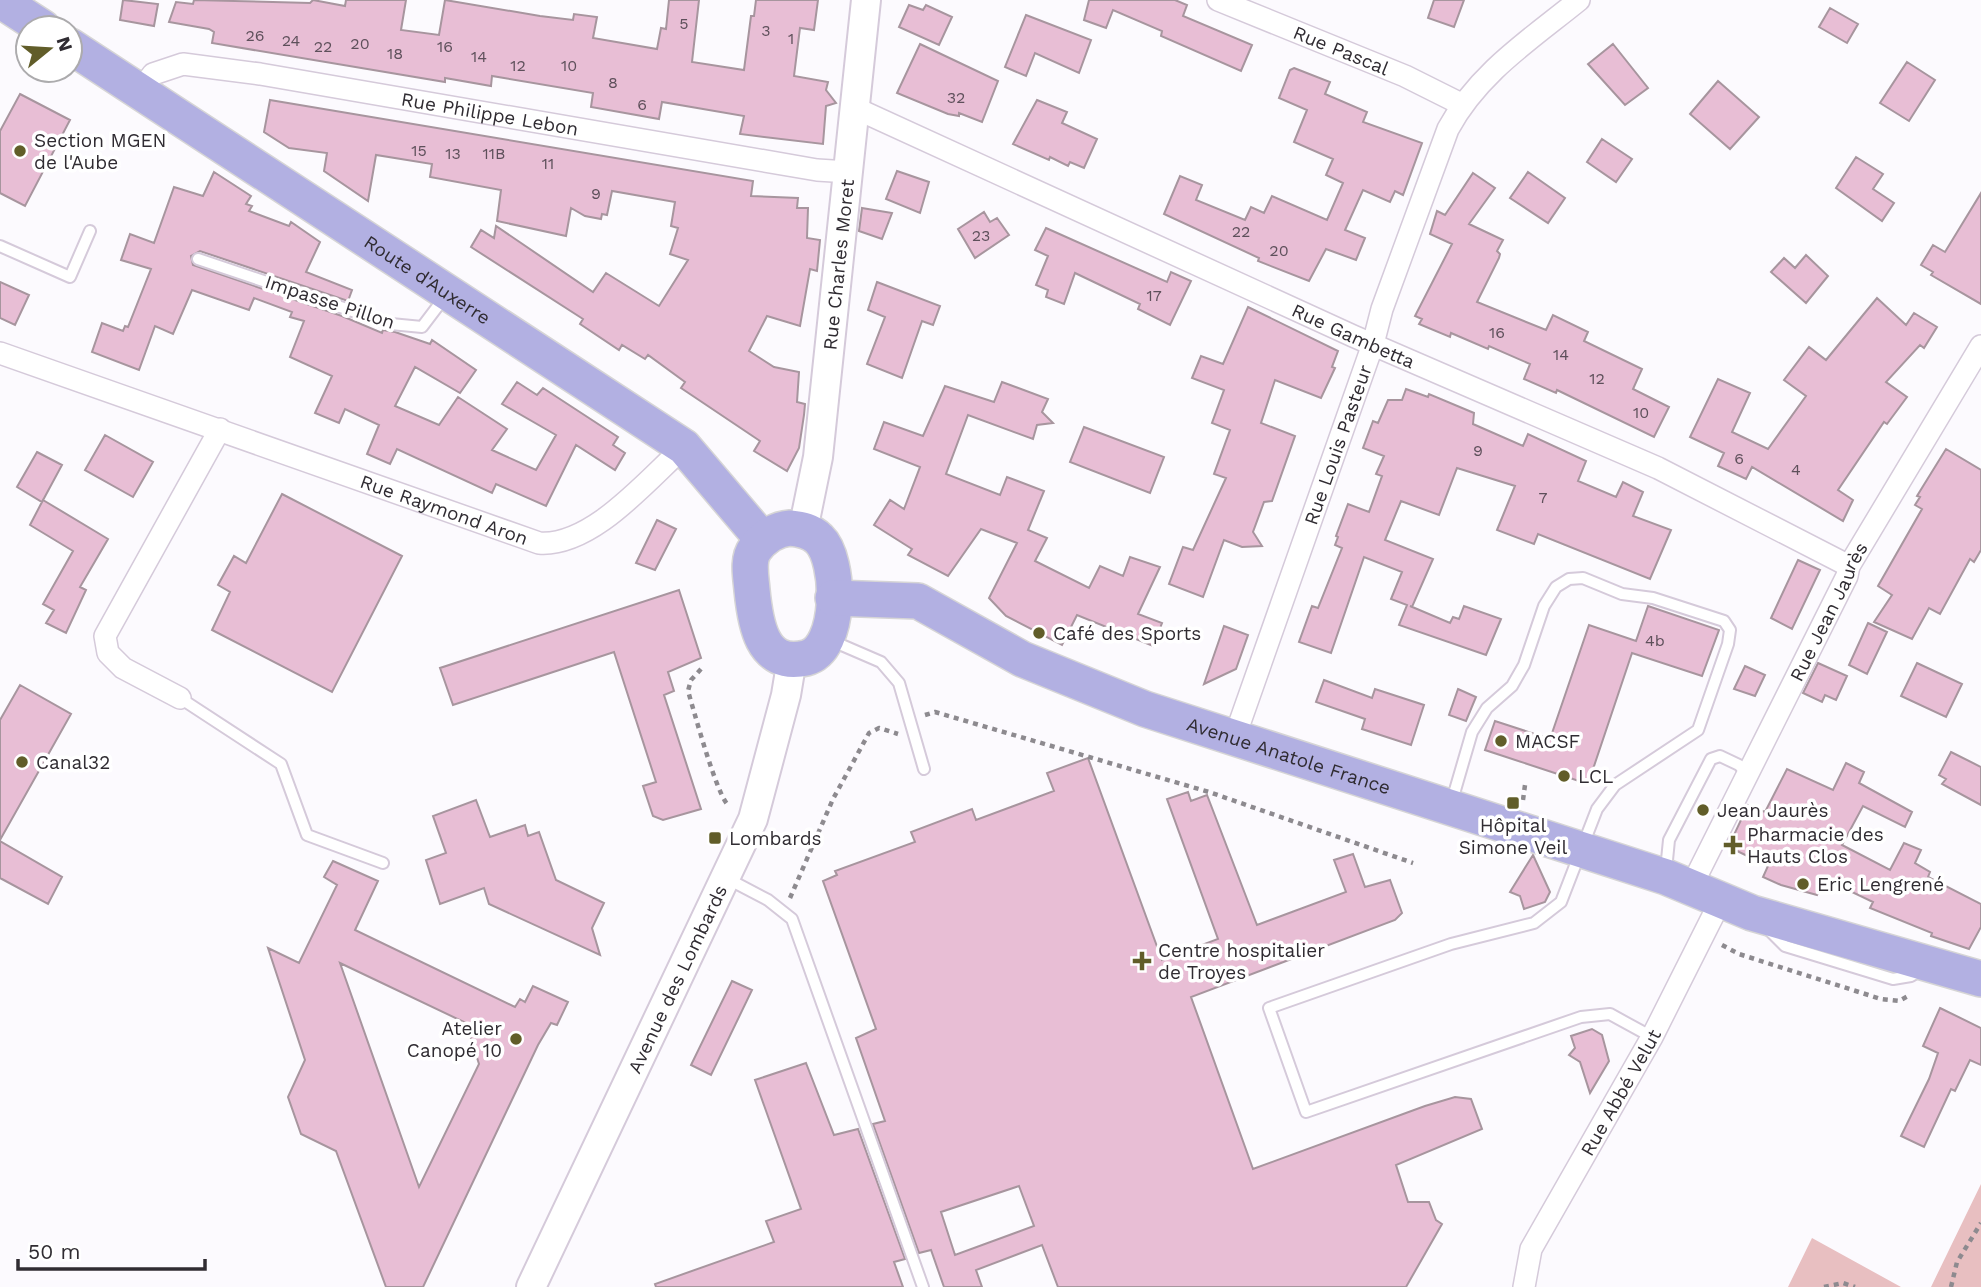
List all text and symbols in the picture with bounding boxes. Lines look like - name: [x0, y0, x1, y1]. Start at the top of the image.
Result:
- north arrow: [14, 14, 84, 84]
- house number: 5: [679, 14, 689, 33]
- street label: Rue Pascal: [1290, 20, 1393, 80]
- house number: 3: [761, 21, 771, 40]
- house number: 26: [245, 26, 265, 45]
- house number: 1: [788, 29, 794, 48]
- house number: 24: [282, 31, 301, 50]
- text: N: [52, 34, 78, 54]
- house number: 20: [350, 34, 370, 53]
- house number: 22: [314, 37, 332, 56]
- house number: 16: [437, 37, 453, 56]
- house number: 18: [387, 44, 403, 63]
- house number: 14: [471, 47, 487, 66]
- house number: 12: [510, 56, 526, 75]
- house number: 10: [561, 56, 577, 75]
- house number: 8: [608, 73, 618, 92]
- street label: Rue Philippe Lebon: [400, 87, 580, 140]
- house number: 32: [947, 88, 965, 107]
- house number: 6: [637, 95, 647, 114]
- place label: Section MGEN de l'Aube: [34, 129, 167, 174]
- house number: 15: [411, 141, 427, 160]
- marker: Section MGEN de l'Aube: [12, 143, 28, 159]
- house number: 13: [445, 144, 461, 163]
- house number: 11B: [483, 144, 505, 163]
- house number: 11: [542, 154, 554, 173]
- street label: Rue Charles Moret: [818, 178, 859, 351]
- house number: 9: [591, 184, 601, 203]
- house number: 22: [1232, 222, 1250, 241]
- house number: 23: [972, 226, 990, 245]
- street label: Route d'Auxerre: [360, 230, 495, 329]
- house number: 20: [1269, 241, 1289, 260]
- street label: Impasse Pillon: [262, 270, 398, 334]
- house number: 17: [1146, 286, 1162, 305]
- street label: Rue Gambetta: [1288, 298, 1419, 373]
- house number: 16: [1489, 323, 1505, 342]
- house number: 14: [1553, 345, 1569, 364]
- street label: Rue Louis Pasteur: [1299, 361, 1376, 528]
- house number: 12: [1589, 369, 1605, 388]
- house number: 10: [1633, 403, 1649, 422]
- house number: 9: [1473, 441, 1483, 460]
- house number: 6: [1734, 449, 1744, 468]
- house number: 4: [1791, 460, 1801, 479]
- street label: Rue Raymond Aron: [357, 469, 531, 550]
- house number: 7: [1539, 488, 1548, 507]
- street label: Rue Jean Jaurès: [1785, 538, 1872, 685]
- place label: Café des Sports: [1053, 622, 1201, 645]
- marker: Café des Sports: [1031, 625, 1047, 641]
- house number: 4b: [1645, 631, 1665, 650]
- street label: Avenue Anatole France: [1184, 712, 1394, 799]
- place label: MACSF: [1515, 730, 1580, 753]
- marker: MACSF: [1493, 733, 1509, 749]
- place label: Canal32: [36, 751, 110, 774]
- marker: Canal32: [14, 754, 30, 770]
- place label: LCL: [1578, 765, 1613, 788]
- marker: LCL: [1556, 768, 1572, 784]
- marker: Hôpital Simone Veil: [1505, 795, 1521, 811]
- place label: Jean Jaurès: [1717, 799, 1828, 822]
- marker: Jean Jaurès: [1695, 802, 1711, 818]
- place label: Hôpital Simone Veil: [1459, 814, 1567, 859]
- place label: Pharmacie des Hauts Clos: [1747, 823, 1884, 868]
- place label: Lombards: [729, 827, 822, 850]
- marker: Lombards: [707, 830, 723, 846]
- marker: Pharmacie des Hauts Clos: [1725, 837, 1741, 853]
- place label: Eric Lengrené: [1817, 873, 1944, 896]
- marker: Eric Lengrené: [1795, 876, 1811, 892]
- street label: Avenue des Lombards: [623, 881, 732, 1077]
- place label: Centre hospitalier de Troyes: [1158, 939, 1325, 984]
- marker: Centre hospitalier de Troyes: [1132, 951, 1152, 971]
- place label: Atelier Canopé 10: [407, 1017, 502, 1062]
- street label: Rue Abbé Velut: [1575, 1025, 1666, 1160]
- marker: Atelier Canopé 10: [508, 1031, 524, 1047]
- scale bar: [18, 1228, 205, 1272]
- text: 50 m: [28, 1239, 80, 1264]

